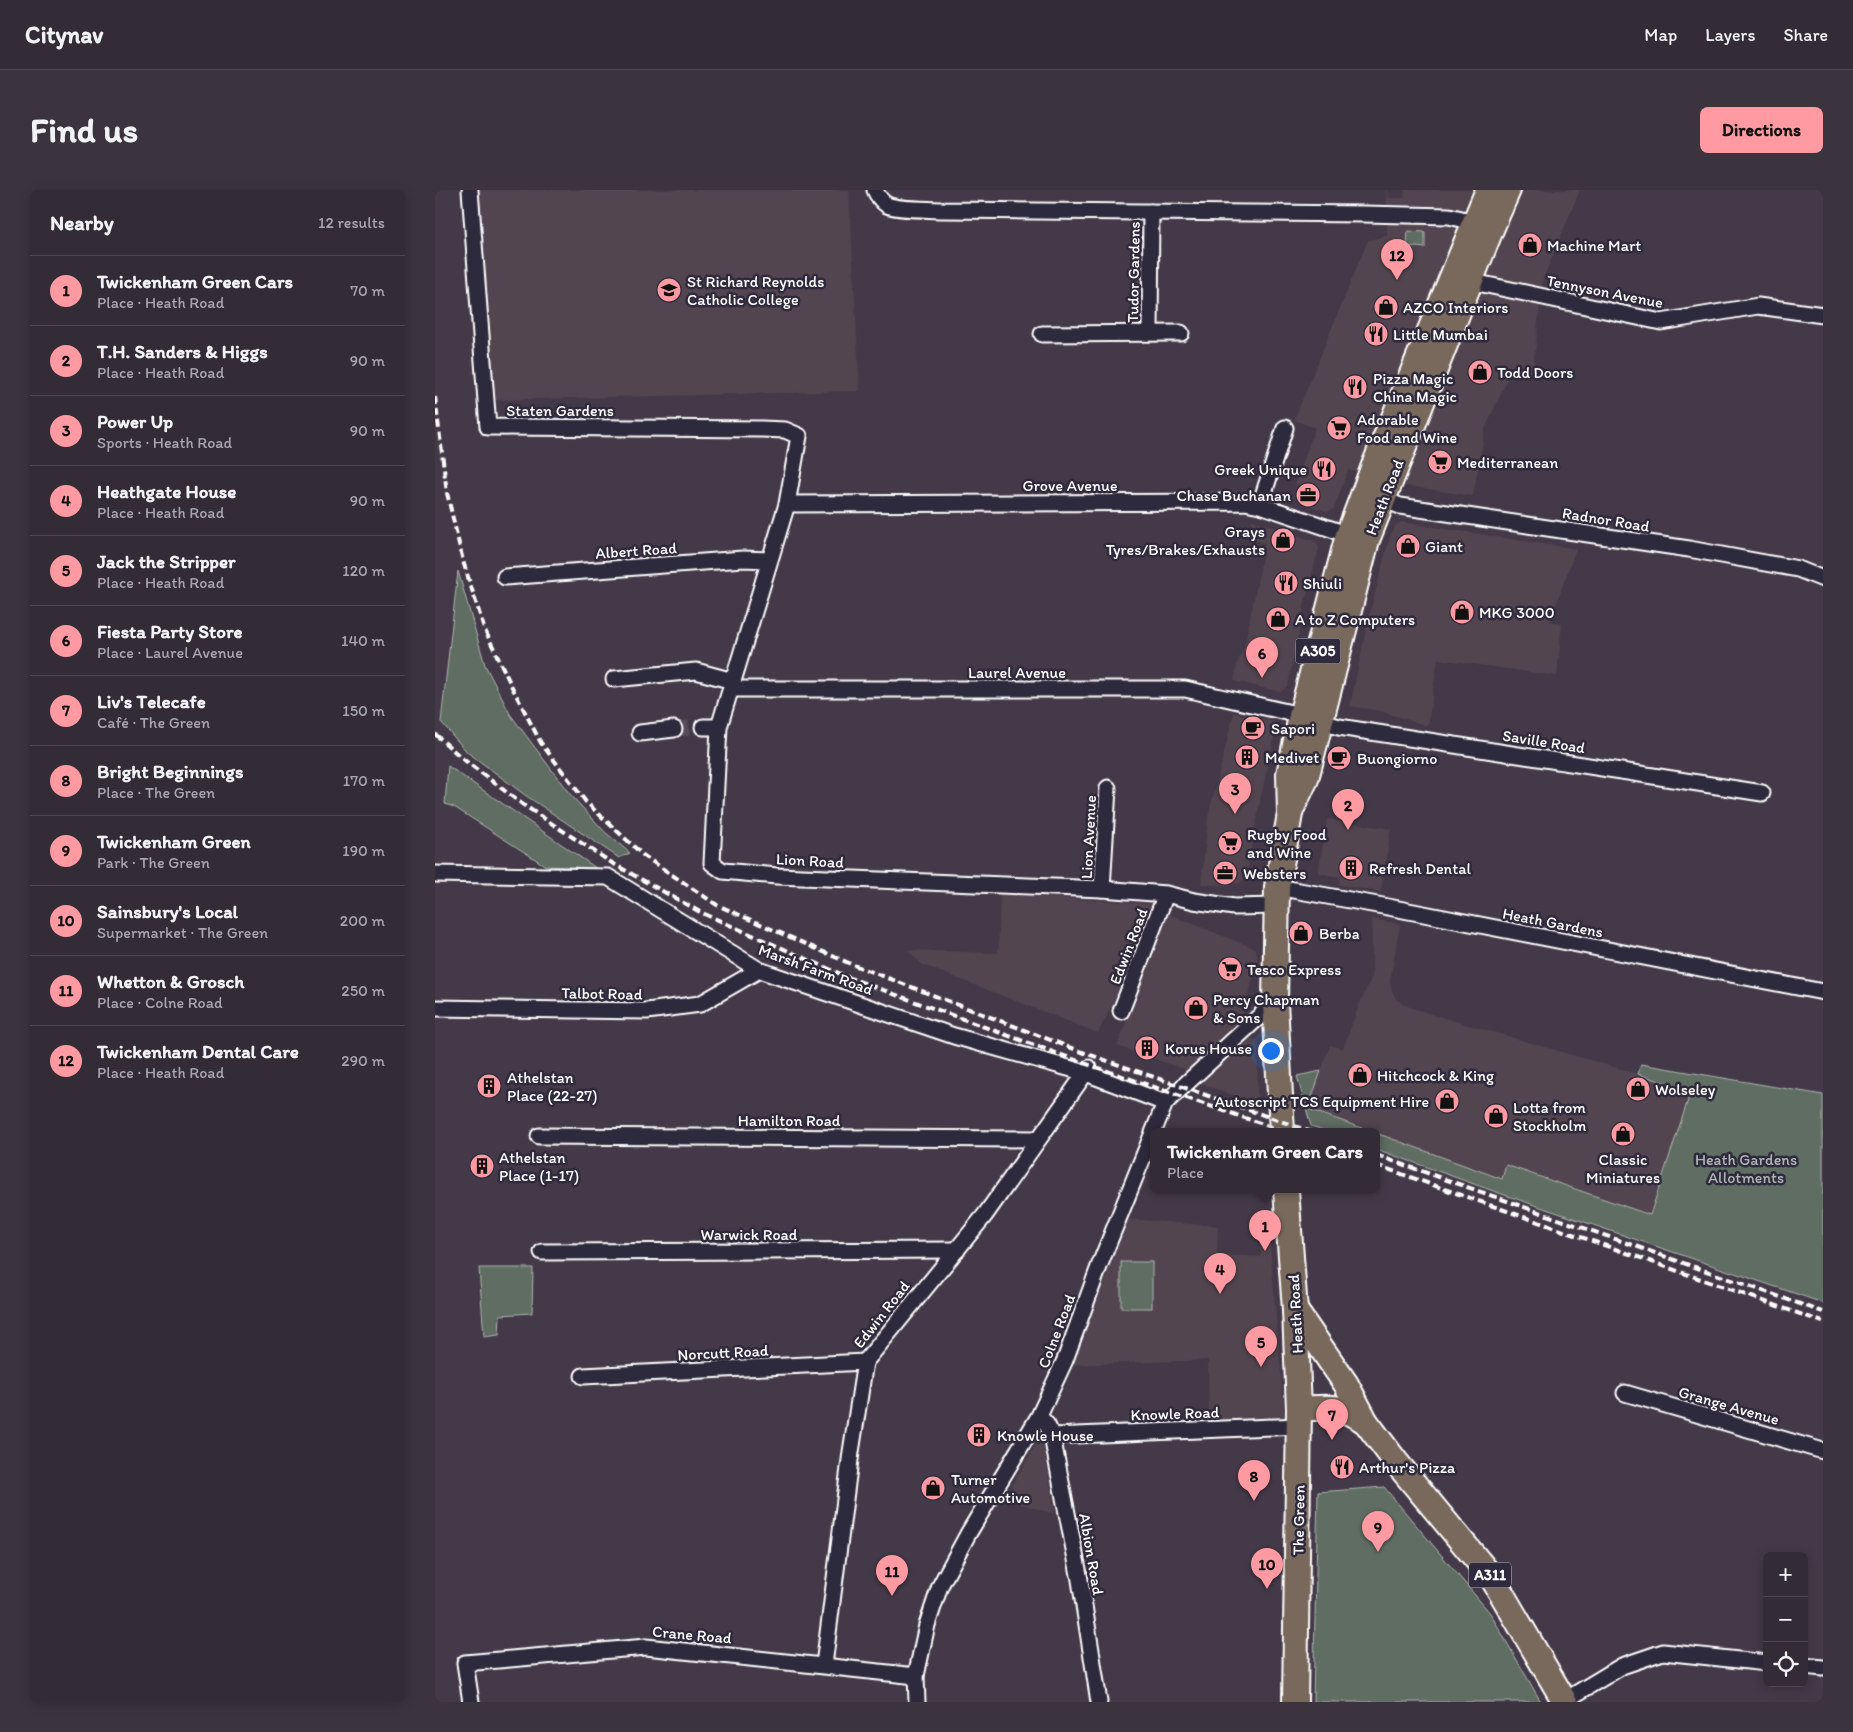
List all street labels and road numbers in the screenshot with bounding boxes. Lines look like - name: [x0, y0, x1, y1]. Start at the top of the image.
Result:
- street label: Tudor Gardens: [1123, 221, 1144, 323]
- street label: Tennyson Avenue: [1545, 271, 1665, 312]
- street label: Staten Gardens: [506, 401, 614, 420]
- street label: Heath Road: [1361, 456, 1408, 538]
- street label: Grove Avenue: [1022, 476, 1118, 495]
- street label: Radnor Road: [1561, 503, 1651, 536]
- street label: Albert Road: [595, 538, 678, 563]
- road number: A305: [1295, 638, 1341, 664]
- street label: Laurel Avenue: [968, 663, 1066, 682]
- street label: Saville Road: [1501, 726, 1587, 757]
- street label: Lion Avenue: [1077, 795, 1100, 879]
- street label: Lion Road: [776, 849, 845, 872]
- street label: Heath Gardens: [1501, 903, 1605, 942]
- street label: Edwin Road: [1105, 905, 1152, 987]
- street label: Marsh Farm Road: [756, 940, 876, 999]
- street label: Talbot Road: [561, 983, 643, 1004]
- street label: Hamilton Road: [738, 1111, 841, 1130]
- street label: Warwick Road: [701, 1225, 798, 1244]
- street label: Heath Road: [1284, 1274, 1307, 1354]
- street label: Edwin Road: [849, 1277, 914, 1352]
- street label: Colne Road: [1034, 1291, 1079, 1371]
- street label: Norcutt Road: [677, 1341, 769, 1364]
- street label: Grange Avenue: [1676, 1382, 1781, 1429]
- street label: Knowle Road: [1130, 1402, 1220, 1425]
- street label: The Green: [1288, 1485, 1309, 1555]
- street label: Albion Road: [1075, 1512, 1108, 1597]
- road number: A311: [1469, 1562, 1511, 1588]
- street label: Crane Road: [651, 1622, 733, 1647]

